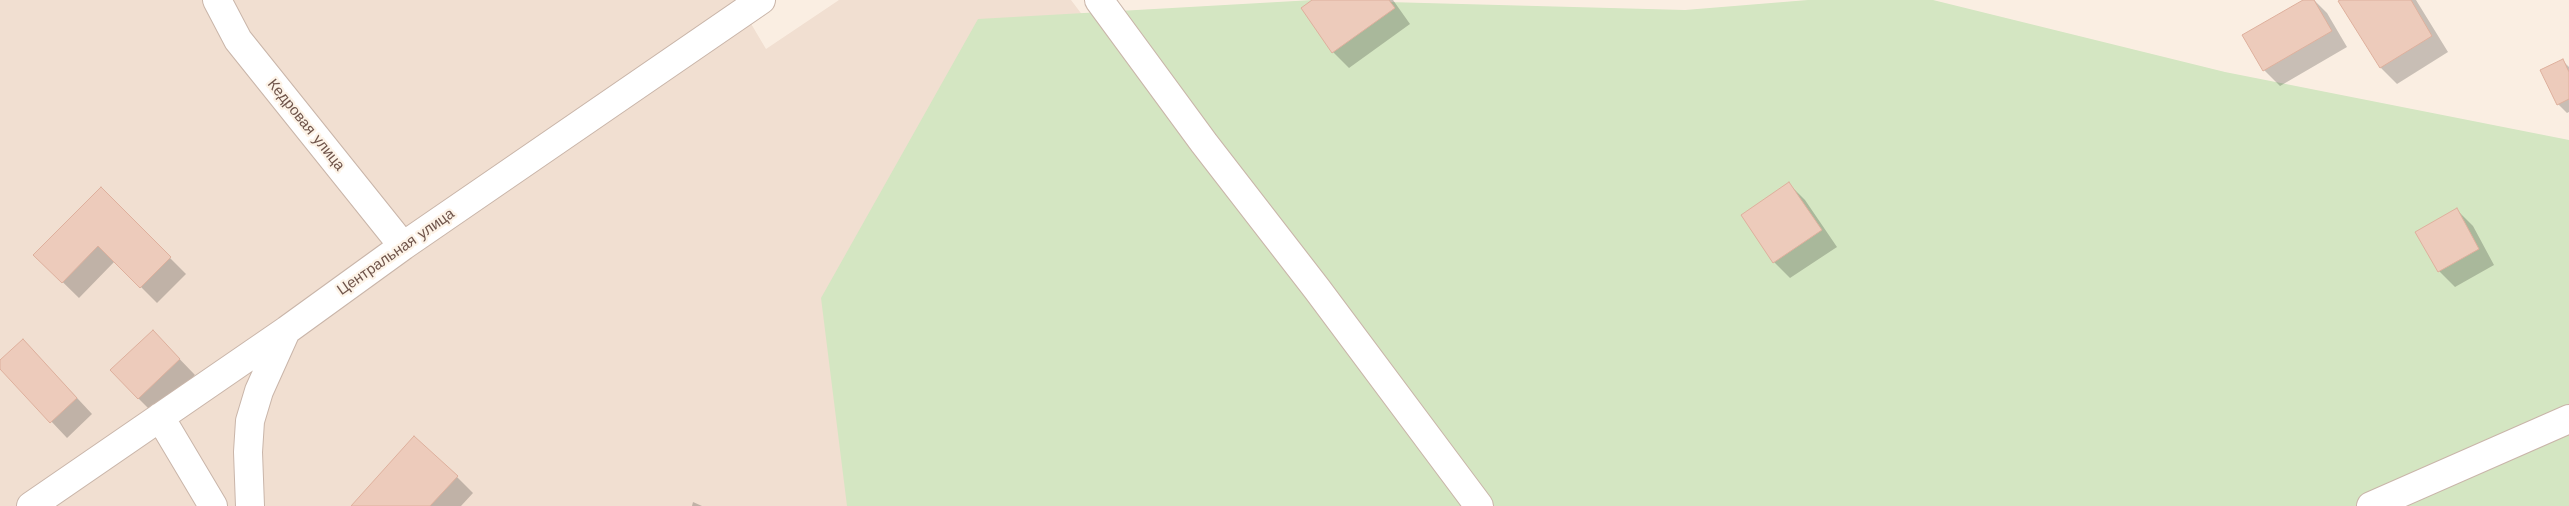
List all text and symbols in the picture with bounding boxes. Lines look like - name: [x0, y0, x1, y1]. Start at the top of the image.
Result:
- street label: Кедровая улица: [264, 76, 348, 174]
- street label: Центральная улица: [334, 205, 458, 299]

